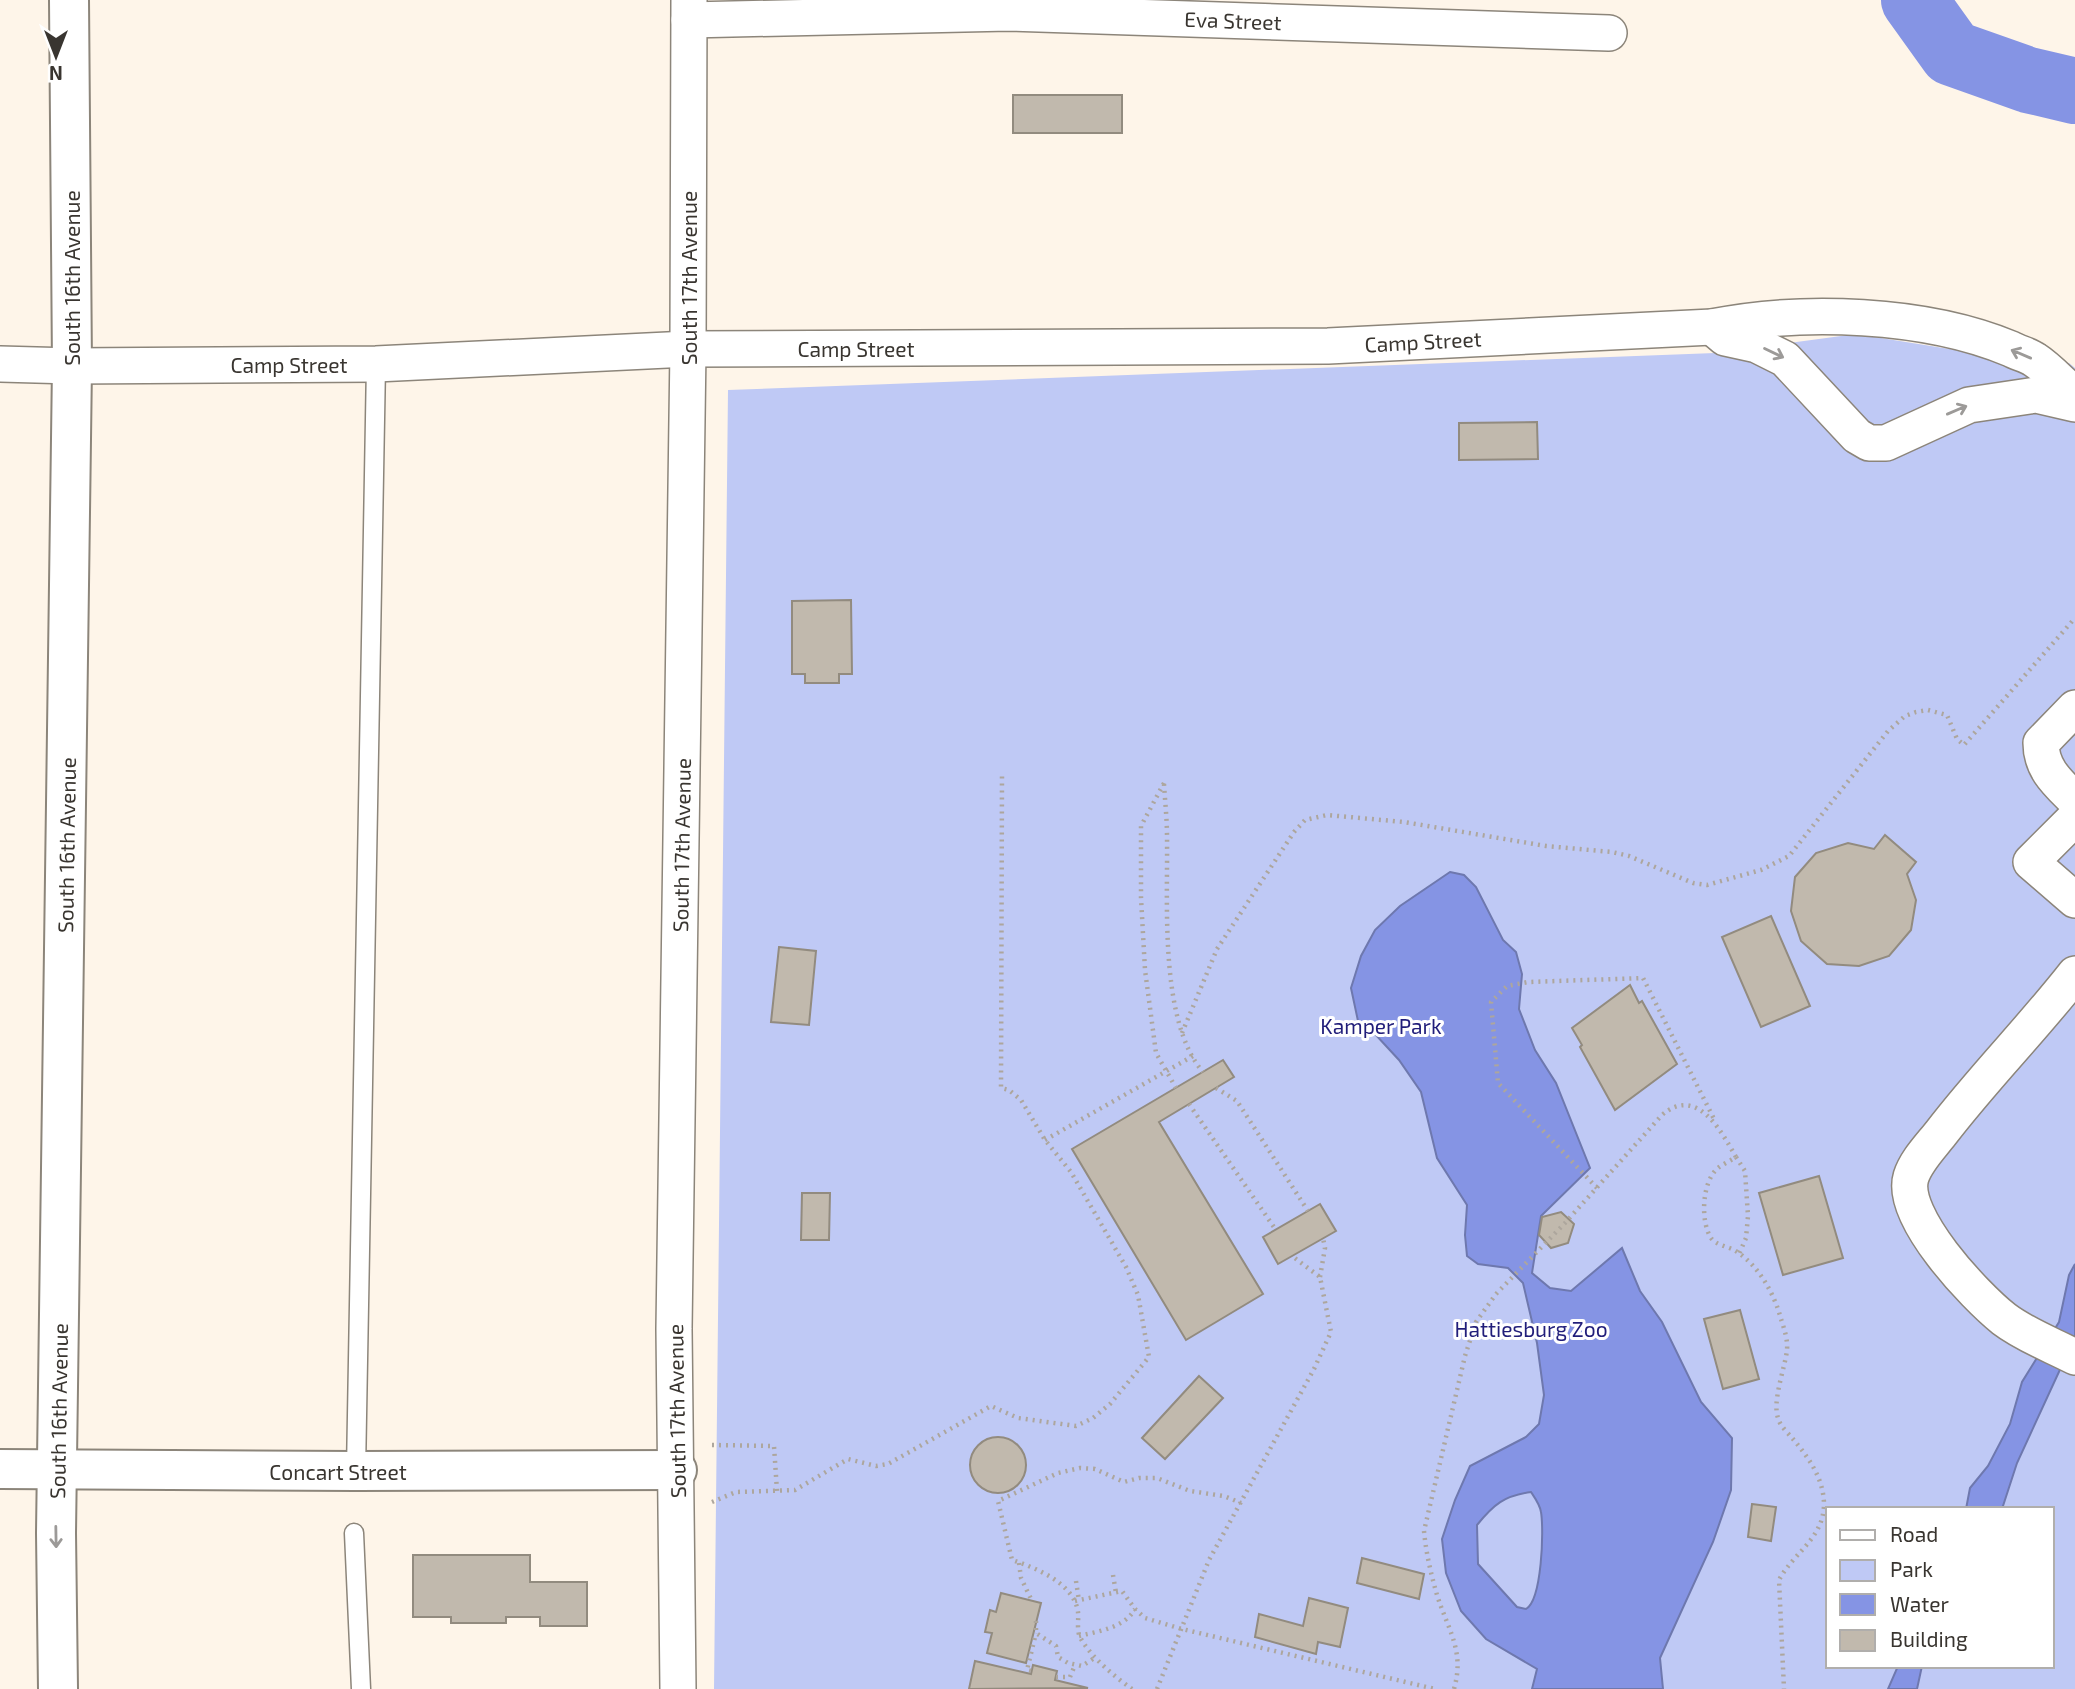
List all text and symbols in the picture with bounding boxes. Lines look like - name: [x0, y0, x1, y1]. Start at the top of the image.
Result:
- street label: Eva Street: [1184, 6, 1282, 34]
- north arrow: [21, 21, 91, 91]
- text: N: [49, 62, 63, 85]
- street label: South 16th Avenue: [59, 190, 84, 366]
- street label: South 17th Avenue: [676, 191, 701, 365]
- street label: Camp Street: [1364, 325, 1482, 357]
- street label: Camp Street: [797, 336, 915, 361]
- one-way arrow: [1763, 347, 1784, 360]
- one-way arrow: [2011, 347, 2033, 360]
- street label: Camp Street: [230, 352, 348, 377]
- one-way arrow: [1945, 403, 1967, 416]
- street label: South 16th Avenue: [52, 757, 80, 933]
- street label: South 17th Avenue: [667, 758, 695, 932]
- park label: Kamper Park: [1320, 1013, 1442, 1038]
- park label: Hattiesburg Zoo: [1454, 1316, 1608, 1341]
- street label: South 16th Avenue: [44, 1323, 72, 1499]
- street label: South 17th Avenue: [662, 1324, 690, 1498]
- street label: Concart Street: [269, 1459, 407, 1484]
- legend: [1826, 1507, 2054, 1668]
- text: Road: [1890, 1521, 1938, 1546]
- one-way arrow: [49, 1525, 63, 1548]
- text: Park: [1890, 1556, 1933, 1581]
- text: Water: [1890, 1591, 1949, 1616]
- text: Building: [1890, 1626, 1968, 1651]

